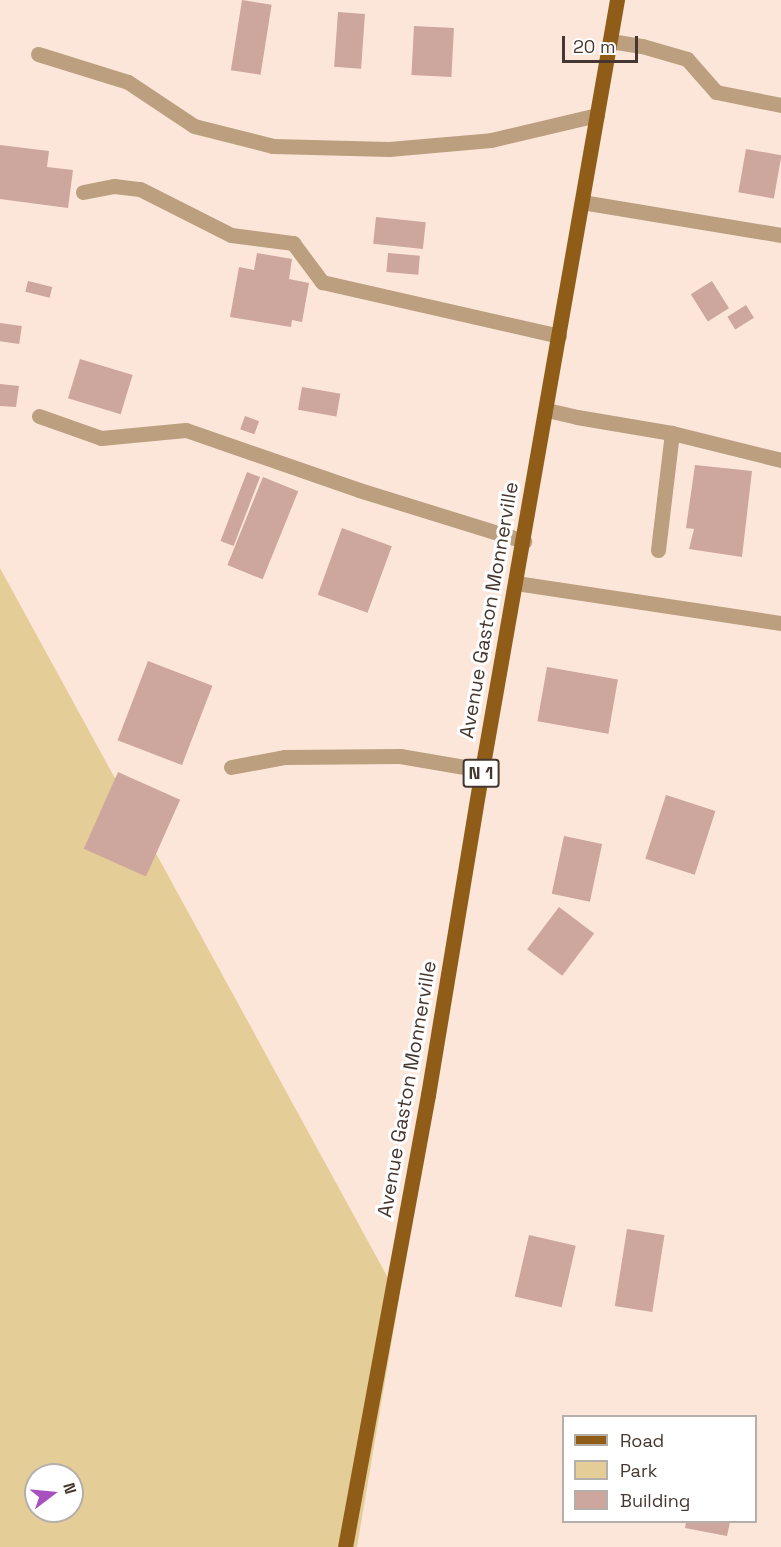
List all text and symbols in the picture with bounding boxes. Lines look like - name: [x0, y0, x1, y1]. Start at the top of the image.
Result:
- scale bar: [565, 24, 642, 62]
- text: 20 m: [573, 35, 616, 58]
- street label: Avenue Gaston Monnerville: [455, 480, 523, 740]
- road number: N 1: [462, 758, 500, 788]
- street label: Avenue Gaston Monnerville: [373, 959, 441, 1219]
- legend: [562, 1415, 757, 1523]
- text: Road: [620, 1429, 664, 1452]
- text: Park: [620, 1459, 657, 1482]
- north arrow: [24, 1463, 84, 1523]
- text: N: [58, 1480, 81, 1496]
- text: Building: [620, 1489, 690, 1512]

